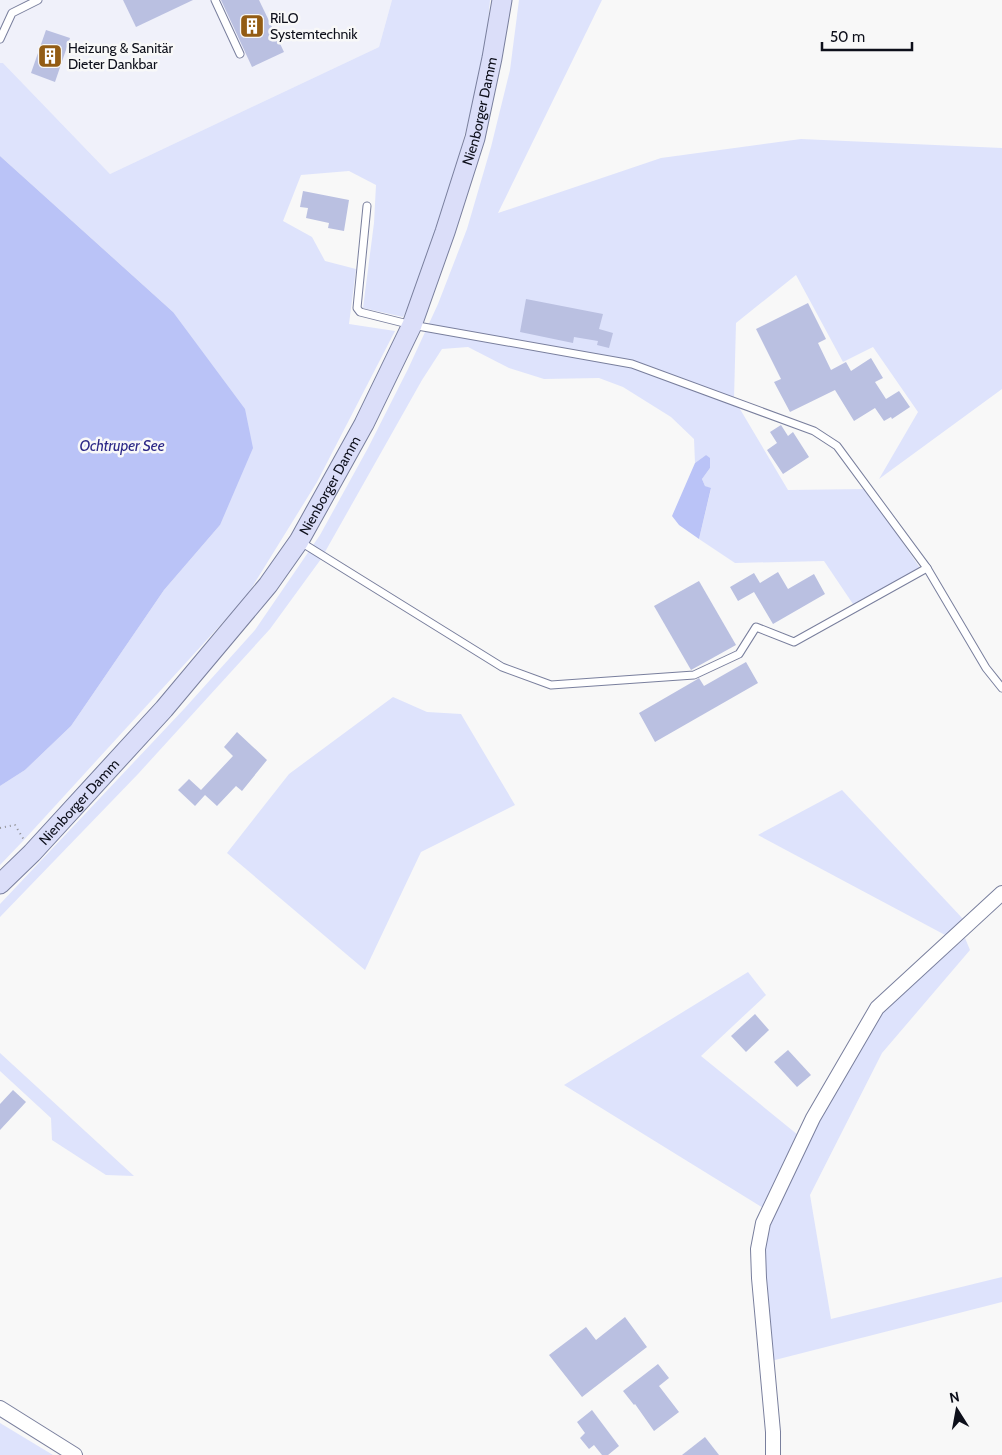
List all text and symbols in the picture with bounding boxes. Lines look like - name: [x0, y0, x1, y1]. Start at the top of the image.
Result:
- place label: RiLO Systemtechnik: [270, 9, 358, 43]
- building icon: RiLO Systemtechnik: [239, 13, 265, 39]
- scale bar: [822, 20, 912, 52]
- text: 50 m: [830, 28, 865, 46]
- place label: Heizung & Sanitär Dieter Dankbar: [68, 39, 174, 73]
- building icon: Heizung & Sanitär Dieter Dankbar: [37, 43, 63, 69]
- street label: Nienborger Damm: [458, 55, 501, 168]
- street label: Nienborger Damm: [295, 433, 365, 538]
- water label: Ochtruper See: [79, 437, 165, 455]
- street label: Nienborger Damm: [35, 755, 123, 849]
- north arrow: [932, 1385, 982, 1435]
- text: N: [948, 1387, 961, 1407]

